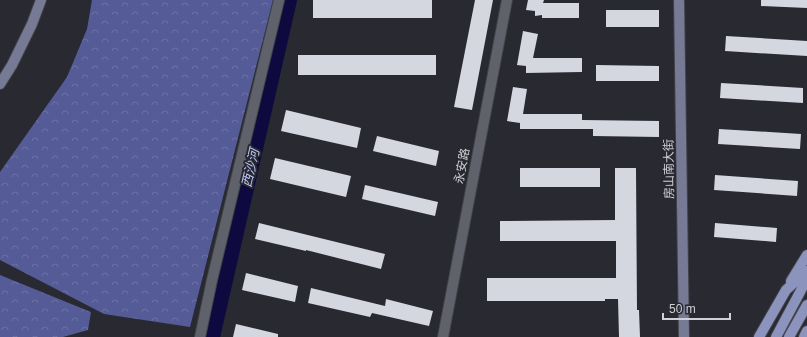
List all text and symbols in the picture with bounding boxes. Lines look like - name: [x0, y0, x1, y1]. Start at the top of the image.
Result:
- street label: 房山南大街: [661, 139, 677, 199]
- water label: 西沙河: [239, 145, 263, 189]
- street label: 永安路: [452, 147, 472, 185]
- scale bar: [663, 295, 730, 321]
- text: 50 m: [669, 302, 696, 316]

